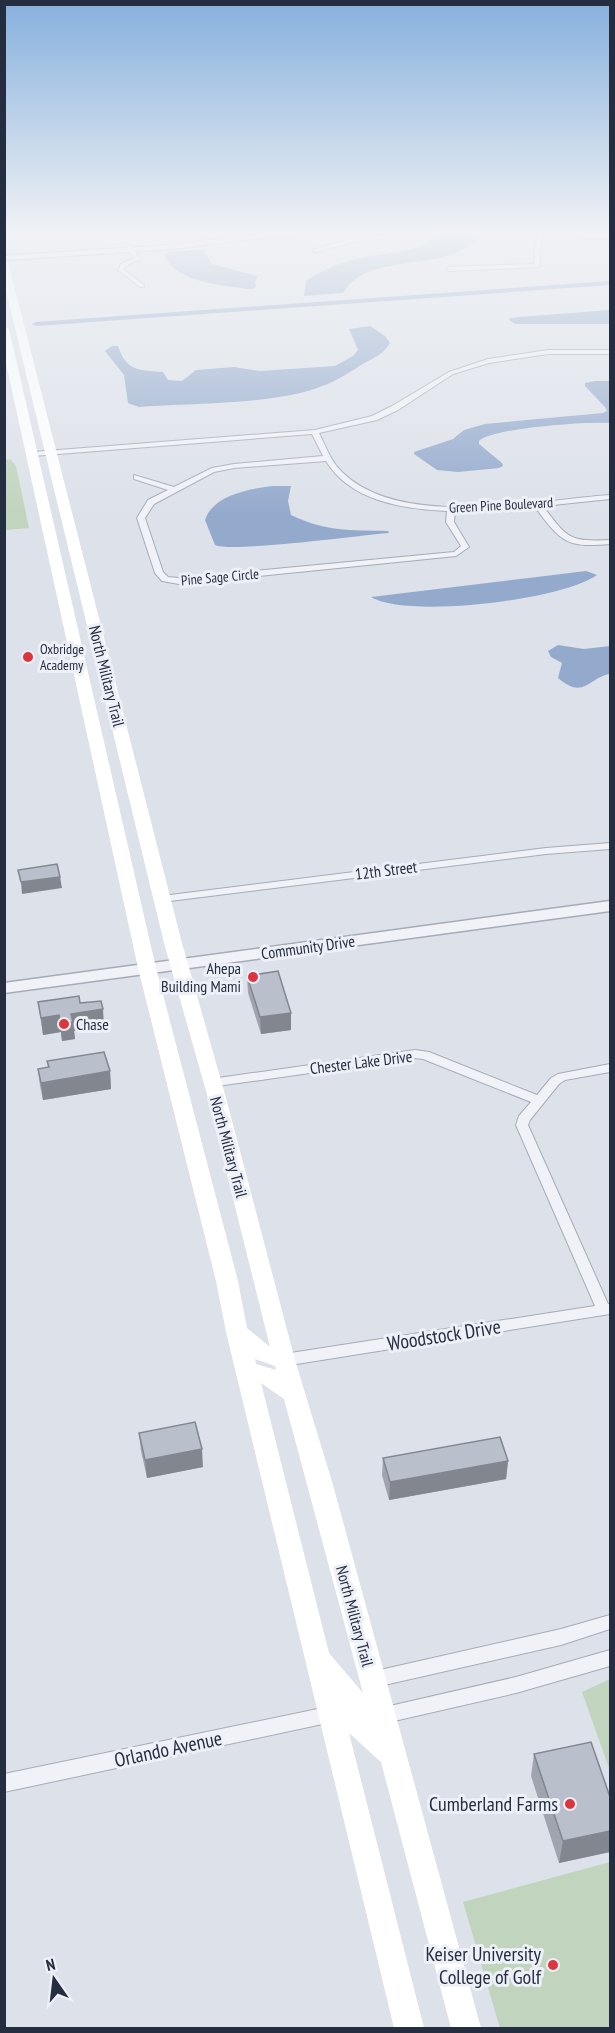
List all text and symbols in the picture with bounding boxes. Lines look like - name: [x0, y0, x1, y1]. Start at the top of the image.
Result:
- street label: Green Pine Boulevard: [449, 493, 553, 517]
- street label: Pine Sage Circle: [180, 565, 260, 589]
- street label: North Military Trail: [85, 623, 129, 729]
- place label: Oxbridge Academy: [40, 640, 84, 674]
- marker: Oxbridge Academy: [21, 650, 35, 664]
- street label: 12th Street: [354, 856, 419, 884]
- street label: Community Drive: [260, 931, 356, 963]
- place label: Ahepa Building Mami: [161, 958, 241, 996]
- marker: Ahepa Building Mami: [246, 970, 260, 984]
- place label: Chase: [76, 1014, 109, 1034]
- marker: Chase: [57, 1017, 71, 1031]
- street label: Chester Lake Drive: [309, 1046, 413, 1078]
- street label: North Military Trail: [206, 1094, 252, 1200]
- street label: Woodstock Drive: [385, 1313, 503, 1357]
- street label: North Military Trail: [332, 1563, 378, 1669]
- street label: Orlando Avenue: [112, 1725, 224, 1773]
- place label: Cumberland Farms: [429, 1791, 558, 1817]
- marker: Cumberland Farms: [563, 1797, 577, 1811]
- place label: Keiser University College of Golf: [426, 1941, 542, 1990]
- north arrow: [24, 1949, 84, 2009]
- text: N: [44, 1954, 57, 1975]
- marker: Keiser University College of Golf: [546, 1958, 560, 1972]

